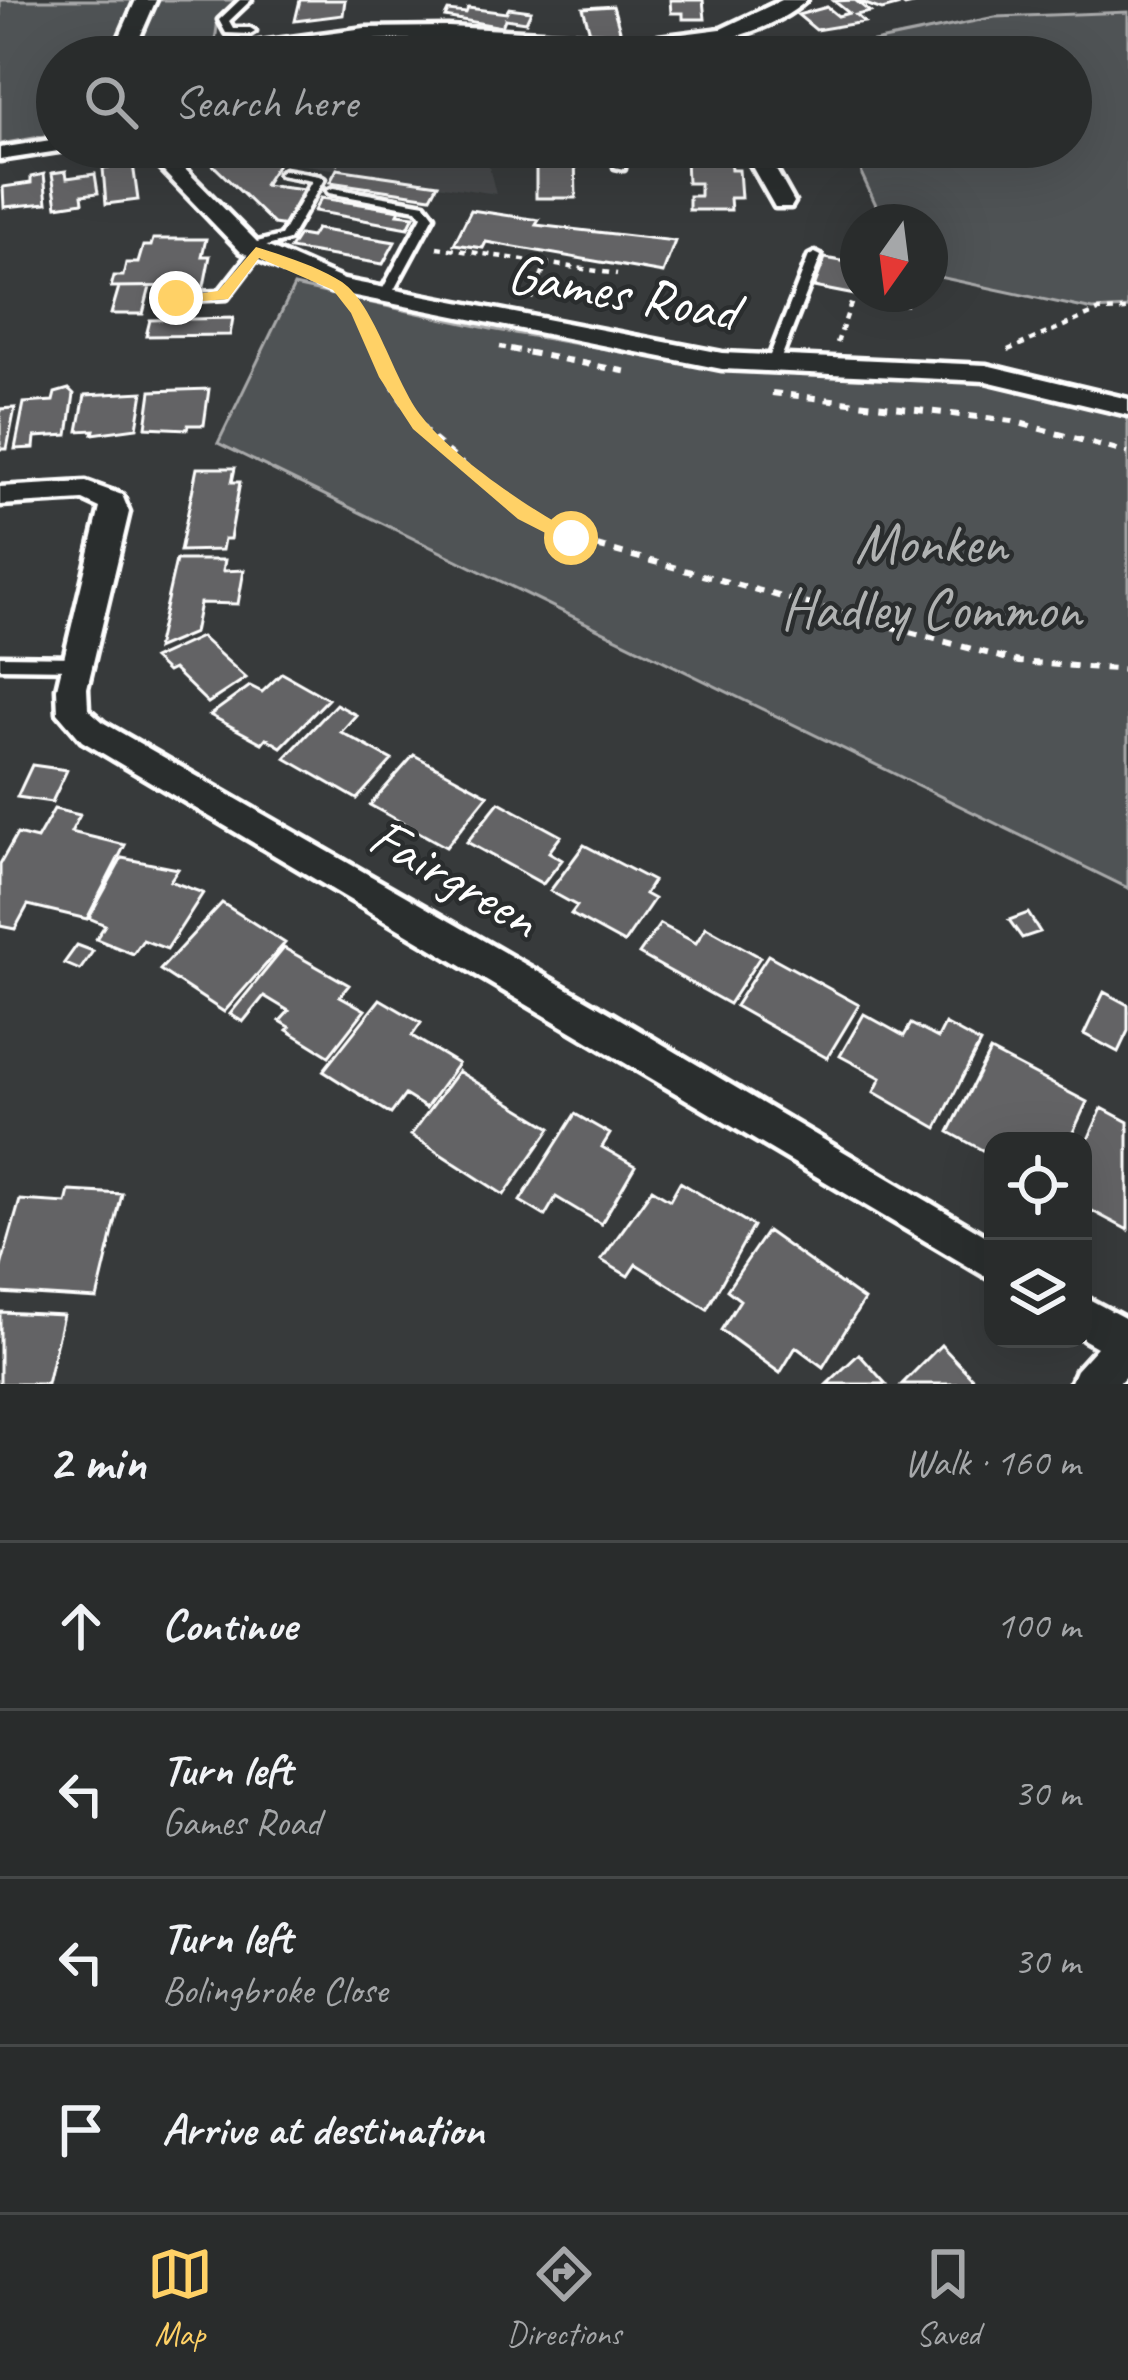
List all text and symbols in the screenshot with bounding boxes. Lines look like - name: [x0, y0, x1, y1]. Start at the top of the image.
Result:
- search box: [36, 36, 1092, 168]
- icon: search: [78, 69, 144, 135]
- text: Search here: [174, 74, 357, 131]
- north arrow: [840, 204, 948, 312]
- street label: Games Road: [502, 236, 751, 349]
- route end: [149, 271, 203, 325]
- park label: Monken Hadley Common: [781, 507, 1085, 645]
- route start: [544, 511, 598, 565]
- street label: Fairgreen: [357, 800, 554, 955]
- map controls: [984, 1132, 1092, 1348]
- button: locate: [984, 1132, 1092, 1240]
- button: layers: [984, 1240, 1092, 1348]
- text: 2 min: [48, 1430, 146, 1494]
- text: Walk · 160 m: [904, 1438, 1080, 1487]
- icon: ahead: [48, 1593, 114, 1659]
- text: Continue: [162, 1597, 296, 1654]
- text: 100 m: [996, 1601, 1080, 1650]
- text: Turn left: [162, 1741, 292, 1798]
- icon: left: [48, 1761, 114, 1827]
- text: 30 m: [1014, 1769, 1080, 1818]
- text: Games Road: [162, 1798, 321, 1847]
- text: Turn left: [162, 1909, 292, 1966]
- icon: left: [48, 1929, 114, 1995]
- text: 30 m: [1014, 1937, 1080, 1986]
- text: Bolingbroke Close: [162, 1966, 387, 2015]
- icon: arrive: [48, 2097, 114, 2163]
- text: Arrive at destination: [162, 2101, 484, 2158]
- tab: Map: [147, 2241, 213, 2355]
- tab: Directions: [507, 2241, 621, 2355]
- tab: Saved: [915, 2241, 981, 2355]

